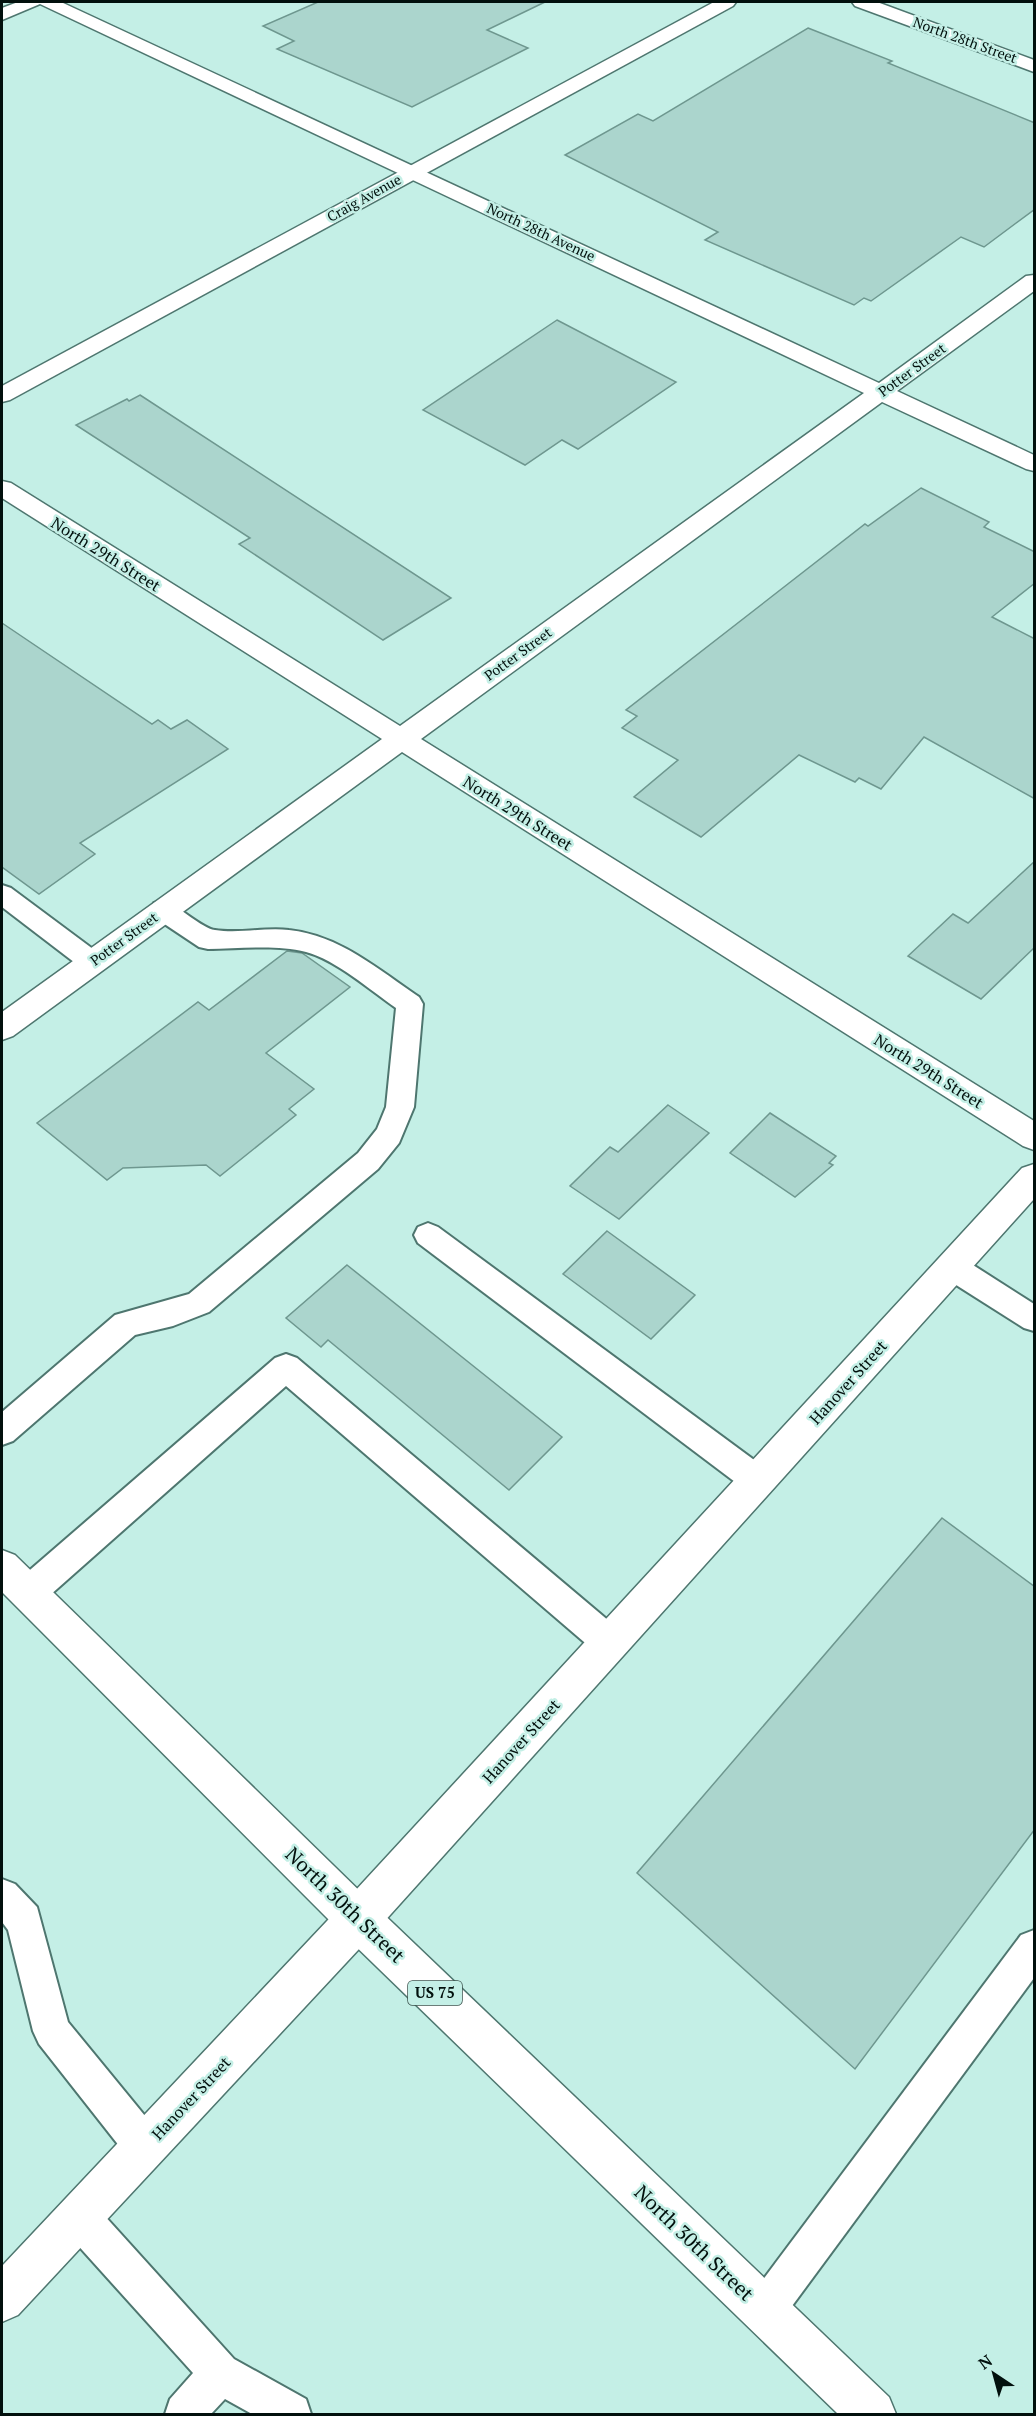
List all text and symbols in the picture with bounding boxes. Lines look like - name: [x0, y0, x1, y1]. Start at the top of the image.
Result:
- street label: North 28th Street: [911, 12, 1021, 67]
- street label: Craig Avenue: [323, 169, 404, 226]
- street label: North 28th Avenue: [484, 198, 598, 265]
- street label: Potter Street: [874, 338, 950, 401]
- street label: North 29th Street: [47, 512, 165, 596]
- street label: Potter Street: [480, 622, 556, 685]
- street label: North 29th Street: [459, 771, 577, 855]
- street label: Potter Street: [86, 907, 162, 970]
- street label: North 29th Street: [870, 1029, 988, 1113]
- street label: Hanover Street: [804, 1335, 892, 1429]
- street label: Hanover Street: [477, 1694, 565, 1788]
- street label: North 30th Street: [280, 1841, 411, 1969]
- road number: US 75: [408, 1981, 462, 2005]
- street label: Hanover Street: [147, 2052, 235, 2144]
- street label: North 30th Street: [629, 2179, 760, 2307]
- north arrow: [964, 2344, 1024, 2404]
- text: N: [974, 2349, 997, 2374]

